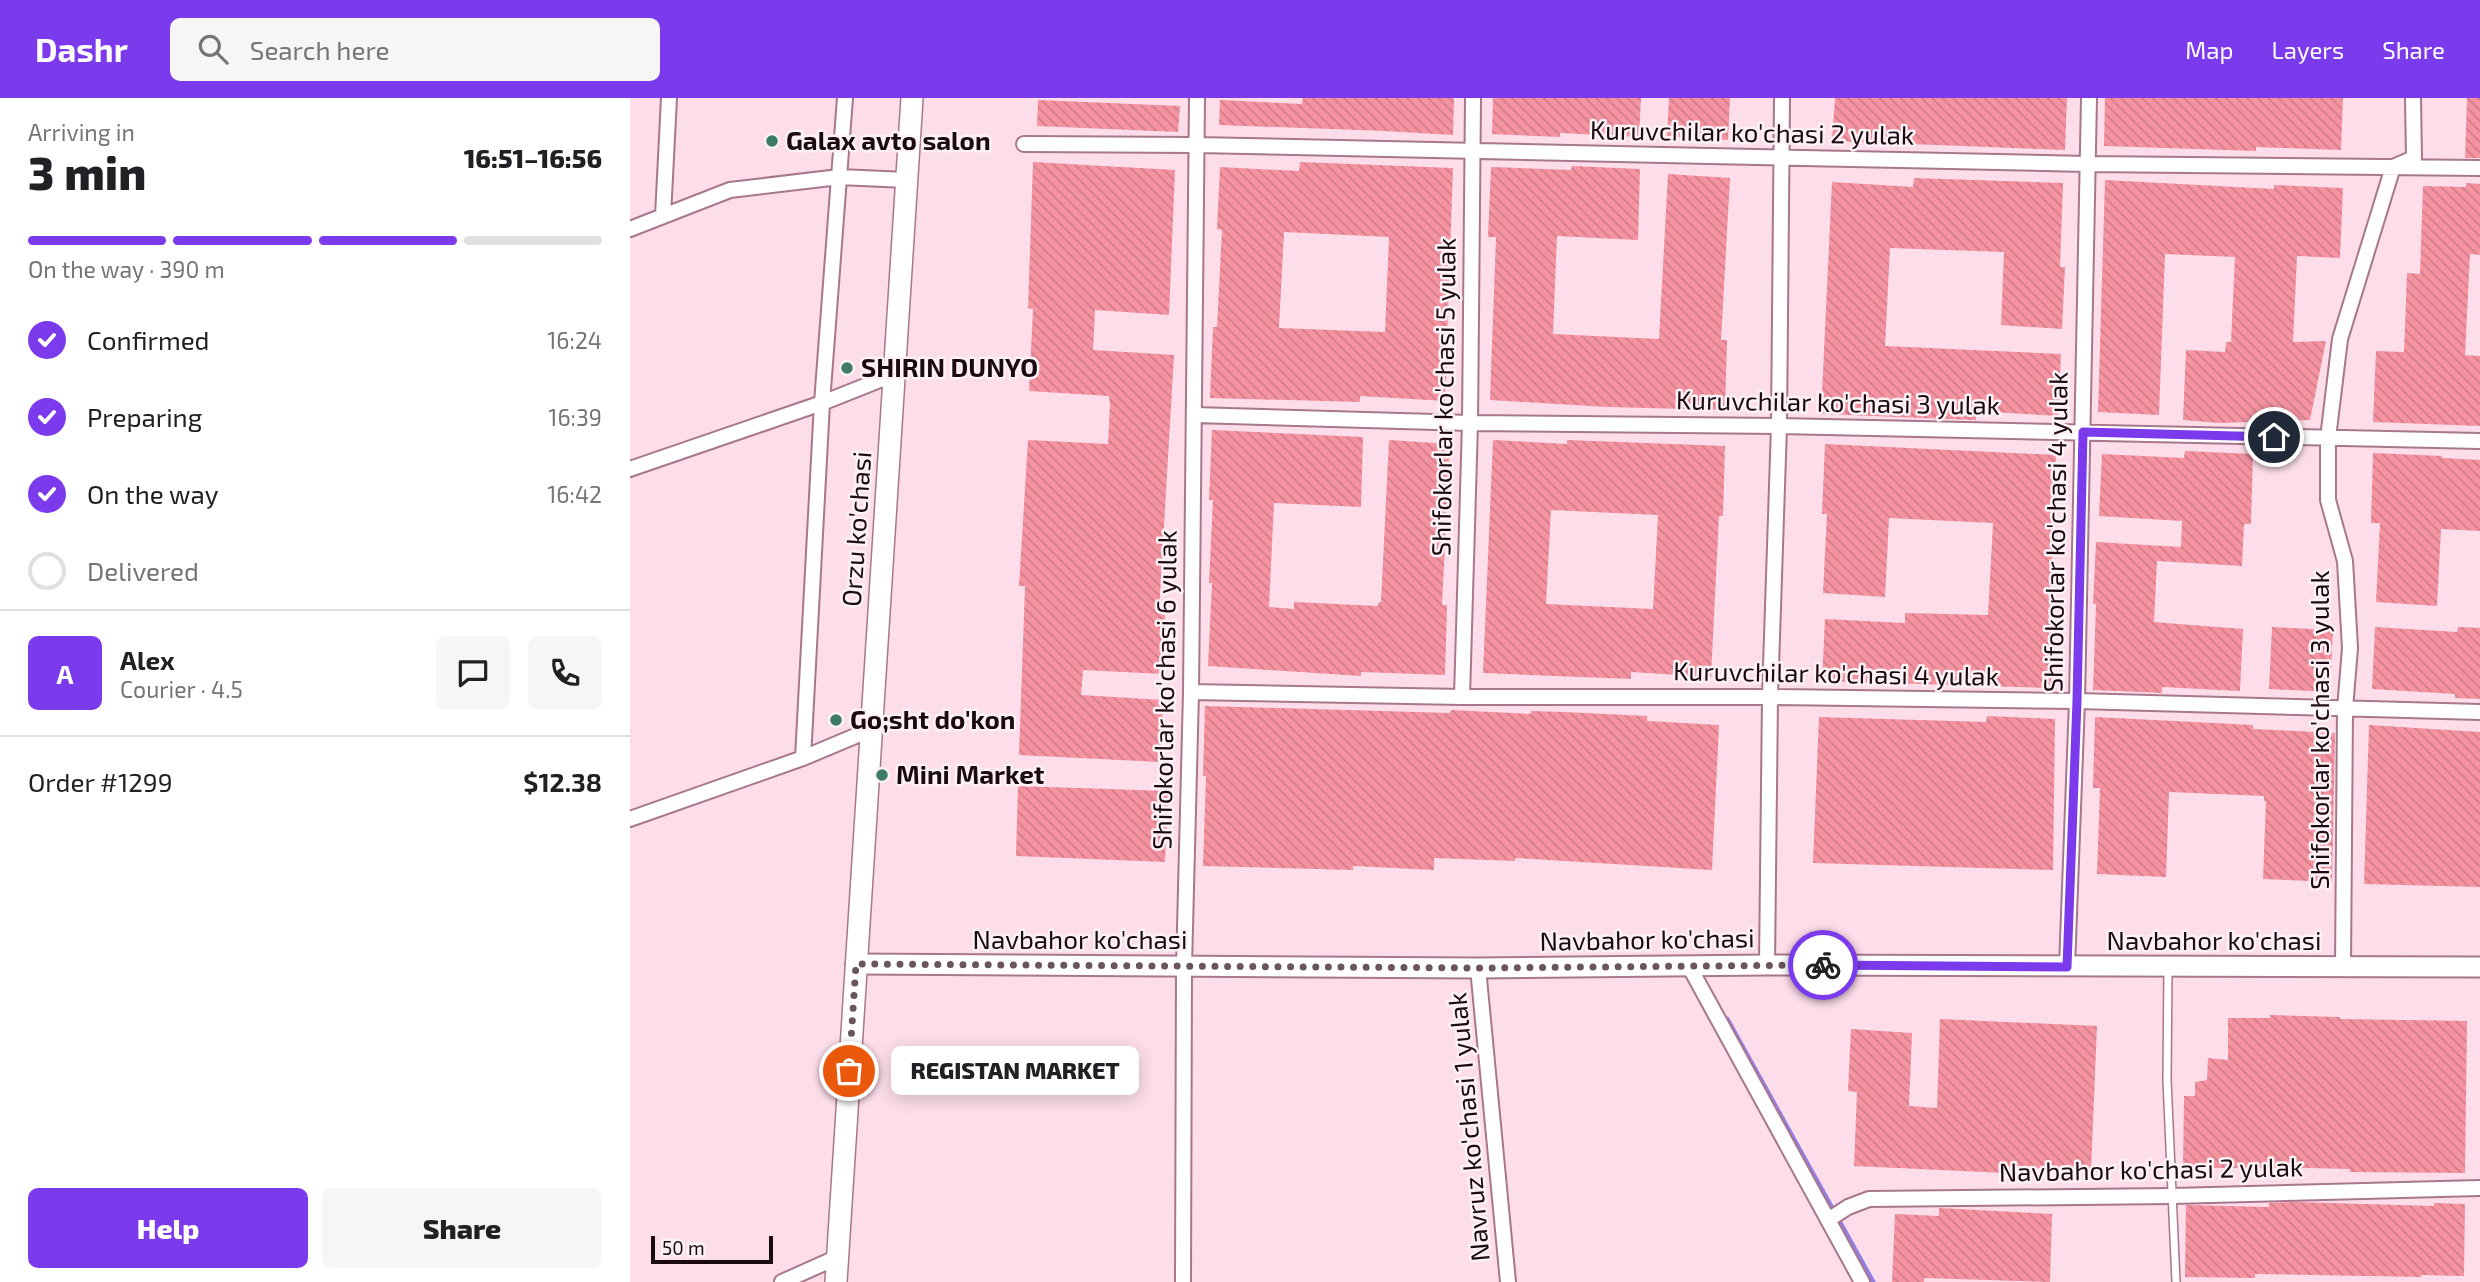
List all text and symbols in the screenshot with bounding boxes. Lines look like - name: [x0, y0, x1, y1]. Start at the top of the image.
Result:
- search box: [170, 18, 660, 81]
- text: Dashr: [35, 29, 128, 69]
- icon: search: [194, 30, 232, 68]
- text: Search here: [250, 34, 389, 65]
- text: Map: [2185, 35, 2233, 64]
- text: Layers: [2271, 35, 2344, 64]
- text: Share: [2382, 35, 2445, 64]
- street label: Kuruvchilar ko'chasi 2 yulak: [1590, 113, 1914, 150]
- text: Arriving in: [28, 118, 135, 146]
- place label: Galax avto salon: [786, 124, 991, 155]
- marker: Galax avto salon: [764, 133, 780, 149]
- text: 16:51–16:56: [464, 142, 602, 173]
- text: 3 min: [28, 144, 146, 199]
- street label: Shifokorlar ko'chasi 5 yulak: [1424, 237, 1461, 557]
- text: On the way · 390 m: [28, 255, 225, 283]
- icon: check: [28, 321, 66, 359]
- text: Confirmed: [87, 324, 210, 355]
- text: 16:24: [547, 326, 602, 354]
- place label: SHIRIN DUNYO: [861, 351, 1038, 382]
- marker: SHIRIN DUNYO: [839, 360, 855, 376]
- street label: Shifokorlar ko'chasi 4 yulak: [2036, 371, 2073, 693]
- street label: Kuruvchilar ko'chasi 3 yulak: [1676, 383, 2000, 420]
- icon: check: [28, 398, 66, 436]
- text: Preparing: [87, 401, 202, 432]
- text: 16:39: [548, 403, 602, 431]
- pin: [2244, 407, 2304, 467]
- icon: home: [2255, 418, 2293, 456]
- street label: Orzu ko'chasi: [835, 450, 876, 608]
- icon: check: [28, 475, 66, 513]
- text: On the way: [87, 478, 218, 509]
- text: 16:42: [547, 480, 602, 508]
- street label: Shifokorlar ko'chasi 6 yulak: [1145, 530, 1182, 850]
- text: Delivered: [87, 555, 199, 586]
- street label: Shifokorlar ko'chasi 3 yulak: [2303, 570, 2334, 890]
- button: chat: [436, 636, 510, 710]
- button: phone: [528, 636, 602, 710]
- text: Alex: [120, 644, 175, 675]
- street label: Kuruvchilar ko'chasi 4 yulak: [1673, 654, 1999, 691]
- text: A: [57, 658, 73, 689]
- text: Courier · 4.5: [120, 675, 243, 703]
- place label: Go;sht do'kon: [850, 703, 1016, 734]
- marker: Go;sht do'kon: [828, 712, 844, 728]
- place label: Mini Market: [896, 758, 1045, 789]
- text: Order #1299: [28, 766, 173, 797]
- text: $12.38: [523, 766, 602, 797]
- marker: Mini Market: [874, 767, 890, 783]
- street label: Navbahor ko'chasi: [1539, 921, 1755, 956]
- street label: Navbahor ko'chasi: [973, 923, 1187, 954]
- street label: Navbahor ko'chasi: [2107, 924, 2321, 955]
- courier: [1788, 930, 1858, 1000]
- icon: bike: [1804, 946, 1842, 984]
- street label: Navruz ko'chasi 1 yulak: [1440, 991, 1495, 1263]
- pin: [819, 1041, 879, 1101]
- callout: REGISTAN MARKET: [891, 1046, 1139, 1096]
- icon: bag: [830, 1052, 868, 1090]
- text: REGISTAN MARKET: [910, 1056, 1120, 1084]
- street label: Navbahor ko'chasi 2 yulak: [1999, 1150, 2303, 1187]
- button: Help: [28, 1188, 308, 1268]
- button: Share: [322, 1188, 602, 1268]
- scale bar: [651, 1233, 774, 1265]
- text: 50 m: [662, 1236, 705, 1259]

